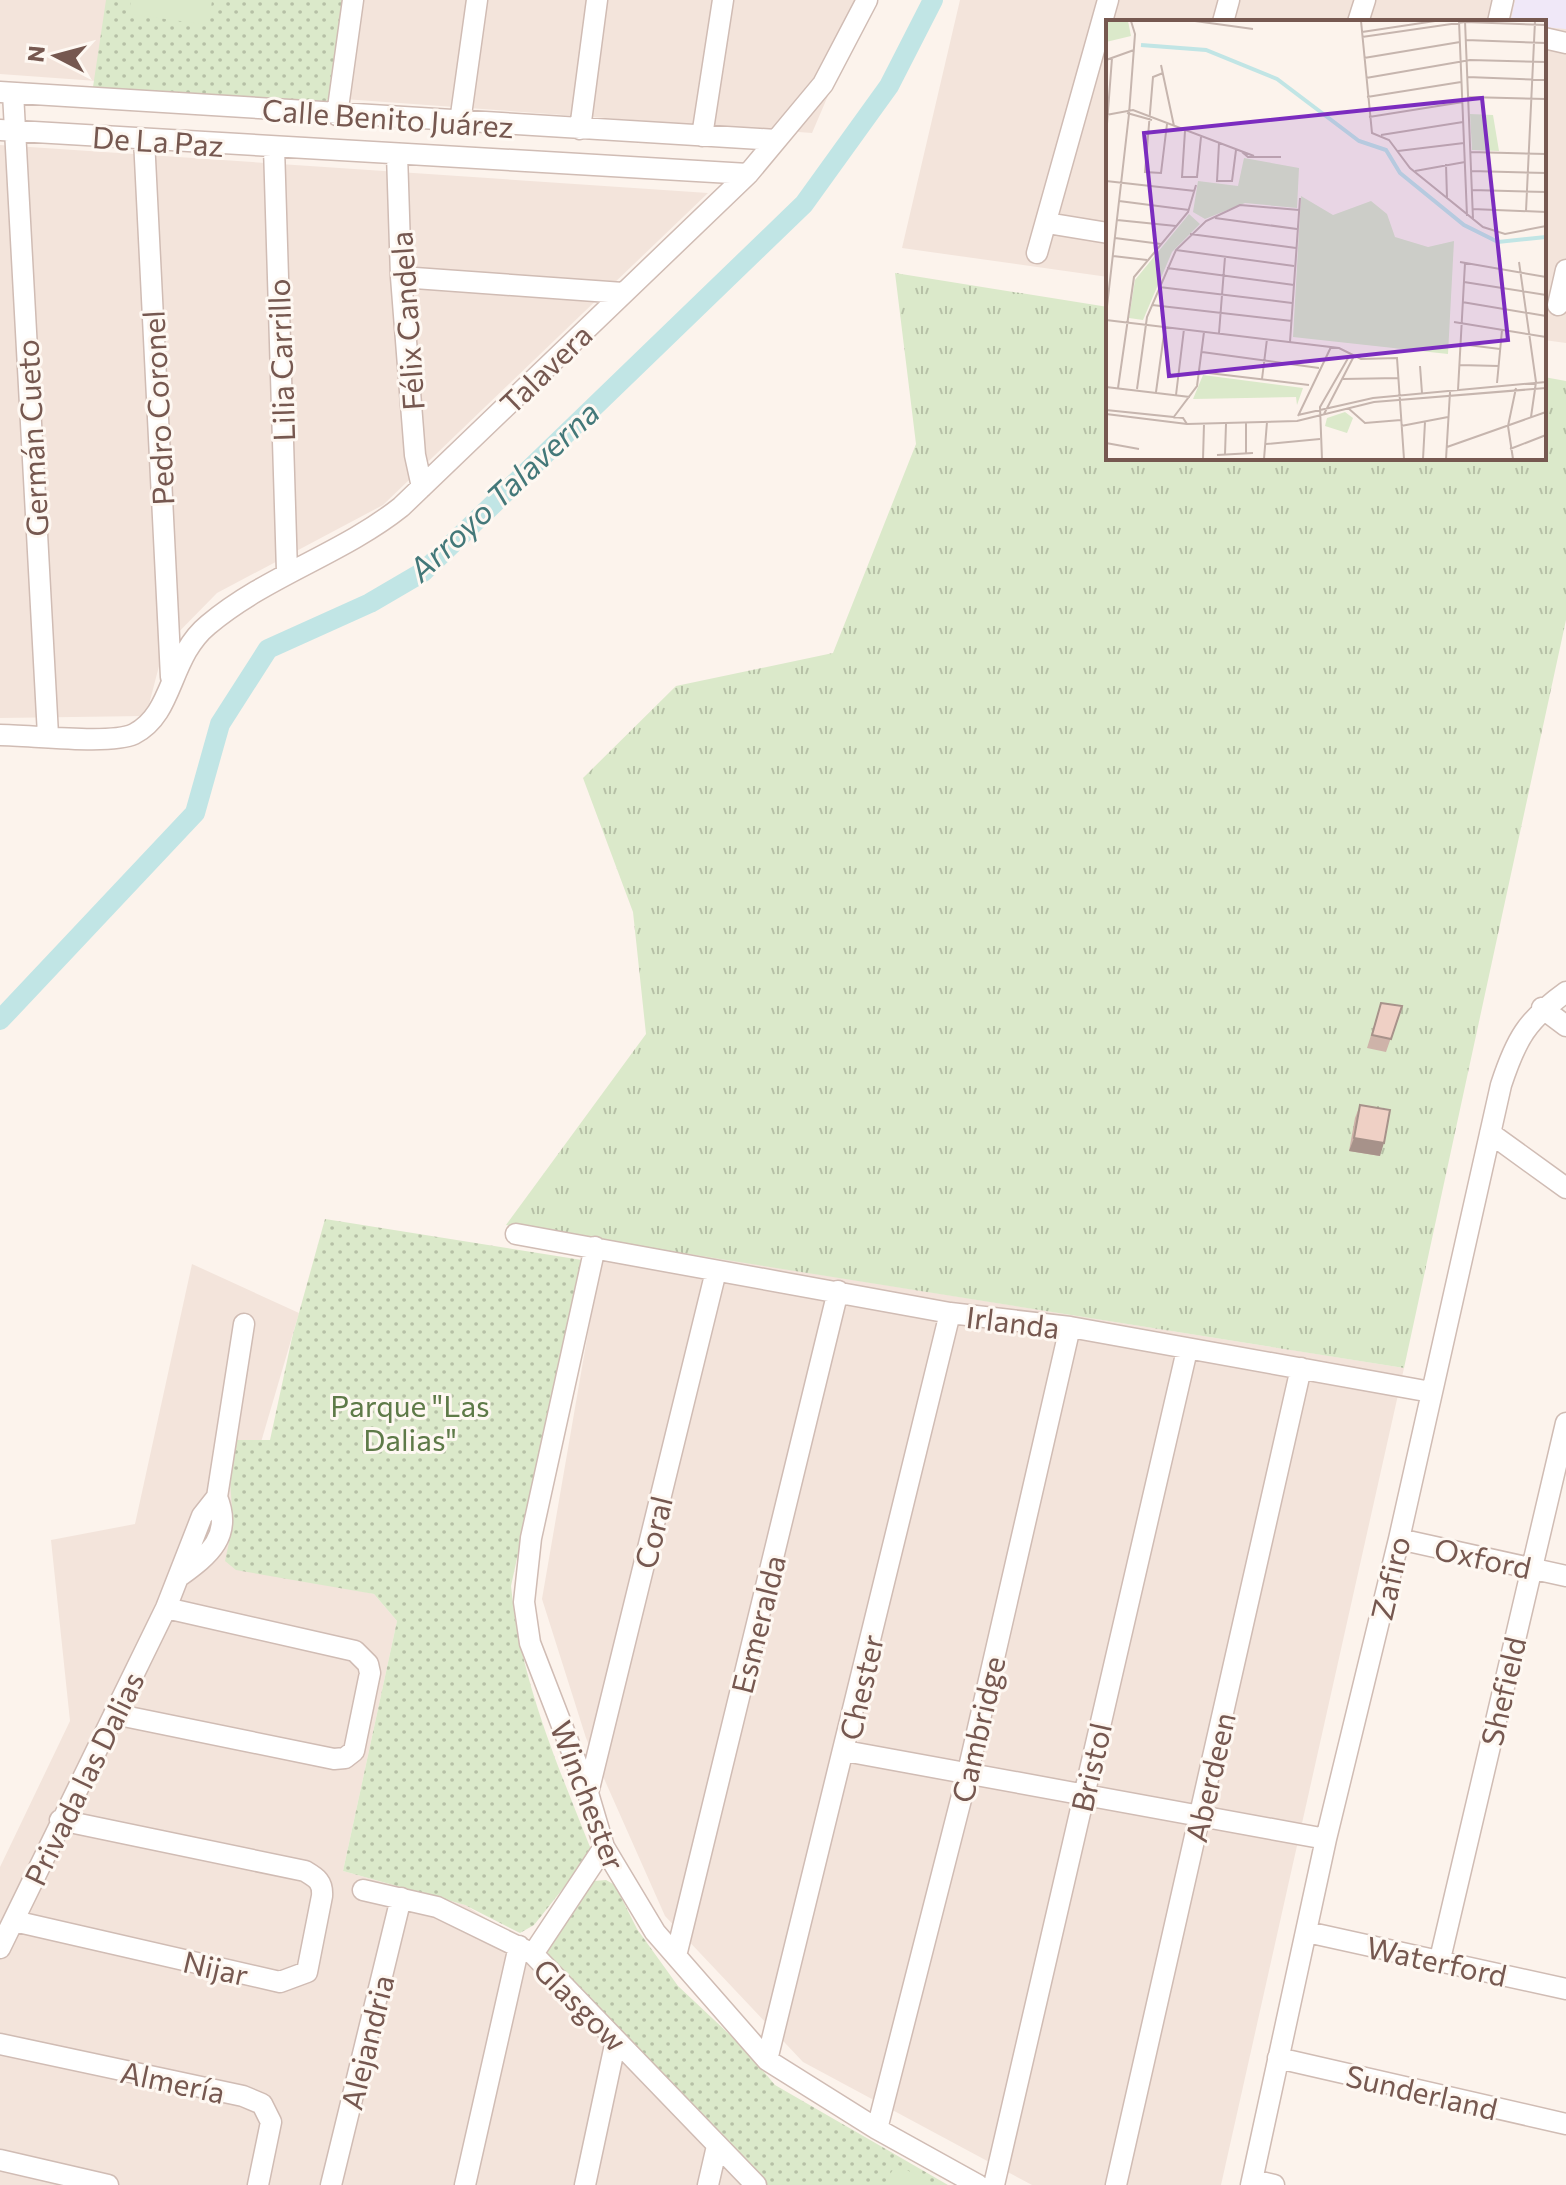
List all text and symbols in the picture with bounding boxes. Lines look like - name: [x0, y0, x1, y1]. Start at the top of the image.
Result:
- north arrow: [16, 16, 96, 96]
- inset map: [1106, 20, 1546, 460]
- text: N: [21, 44, 50, 63]
- street label: Calle Benito Juárez: [261, 90, 515, 144]
- street label: De La Paz: [91, 117, 225, 163]
- street label: Félix Candela: [381, 230, 431, 412]
- street label: Lilia Carrillo: [259, 278, 301, 442]
- street label: Pedro Coronel: [133, 310, 181, 506]
- street label: Talavera: [491, 315, 599, 421]
- street label: Germán Cueto: [7, 338, 55, 538]
- water label: Arroyo Talaverna: [399, 391, 607, 589]
- street label: Irlanda: [964, 1297, 1062, 1345]
- park label: Parque "Las Dalias": [330, 1386, 490, 1457]
- street label: Coral: [625, 1492, 679, 1572]
- street label: Oxford: [1431, 1529, 1535, 1585]
- street label: Zafiro: [1361, 1533, 1417, 1623]
- street label: Esmeralda: [722, 1551, 792, 1697]
- street label: Chester: [830, 1631, 890, 1743]
- street label: Shefield: [1472, 1633, 1532, 1749]
- street label: Cambridge: [942, 1652, 1012, 1806]
- street label: Privada las Dalias: [15, 1665, 151, 1891]
- street label: Aberdeen: [1176, 1709, 1242, 1845]
- street label: Winchester: [544, 1715, 634, 1875]
- street label: Bristol: [1062, 1719, 1118, 1815]
- street label: Waterford: [1363, 1927, 1511, 1993]
- street label: Nijar: [180, 1942, 252, 1992]
- street label: Glasgow: [527, 1950, 635, 2058]
- street label: Alejandria: [331, 1971, 401, 2113]
- street label: Almería: [117, 2052, 229, 2110]
- street label: Sunderland: [1343, 2056, 1501, 2126]

